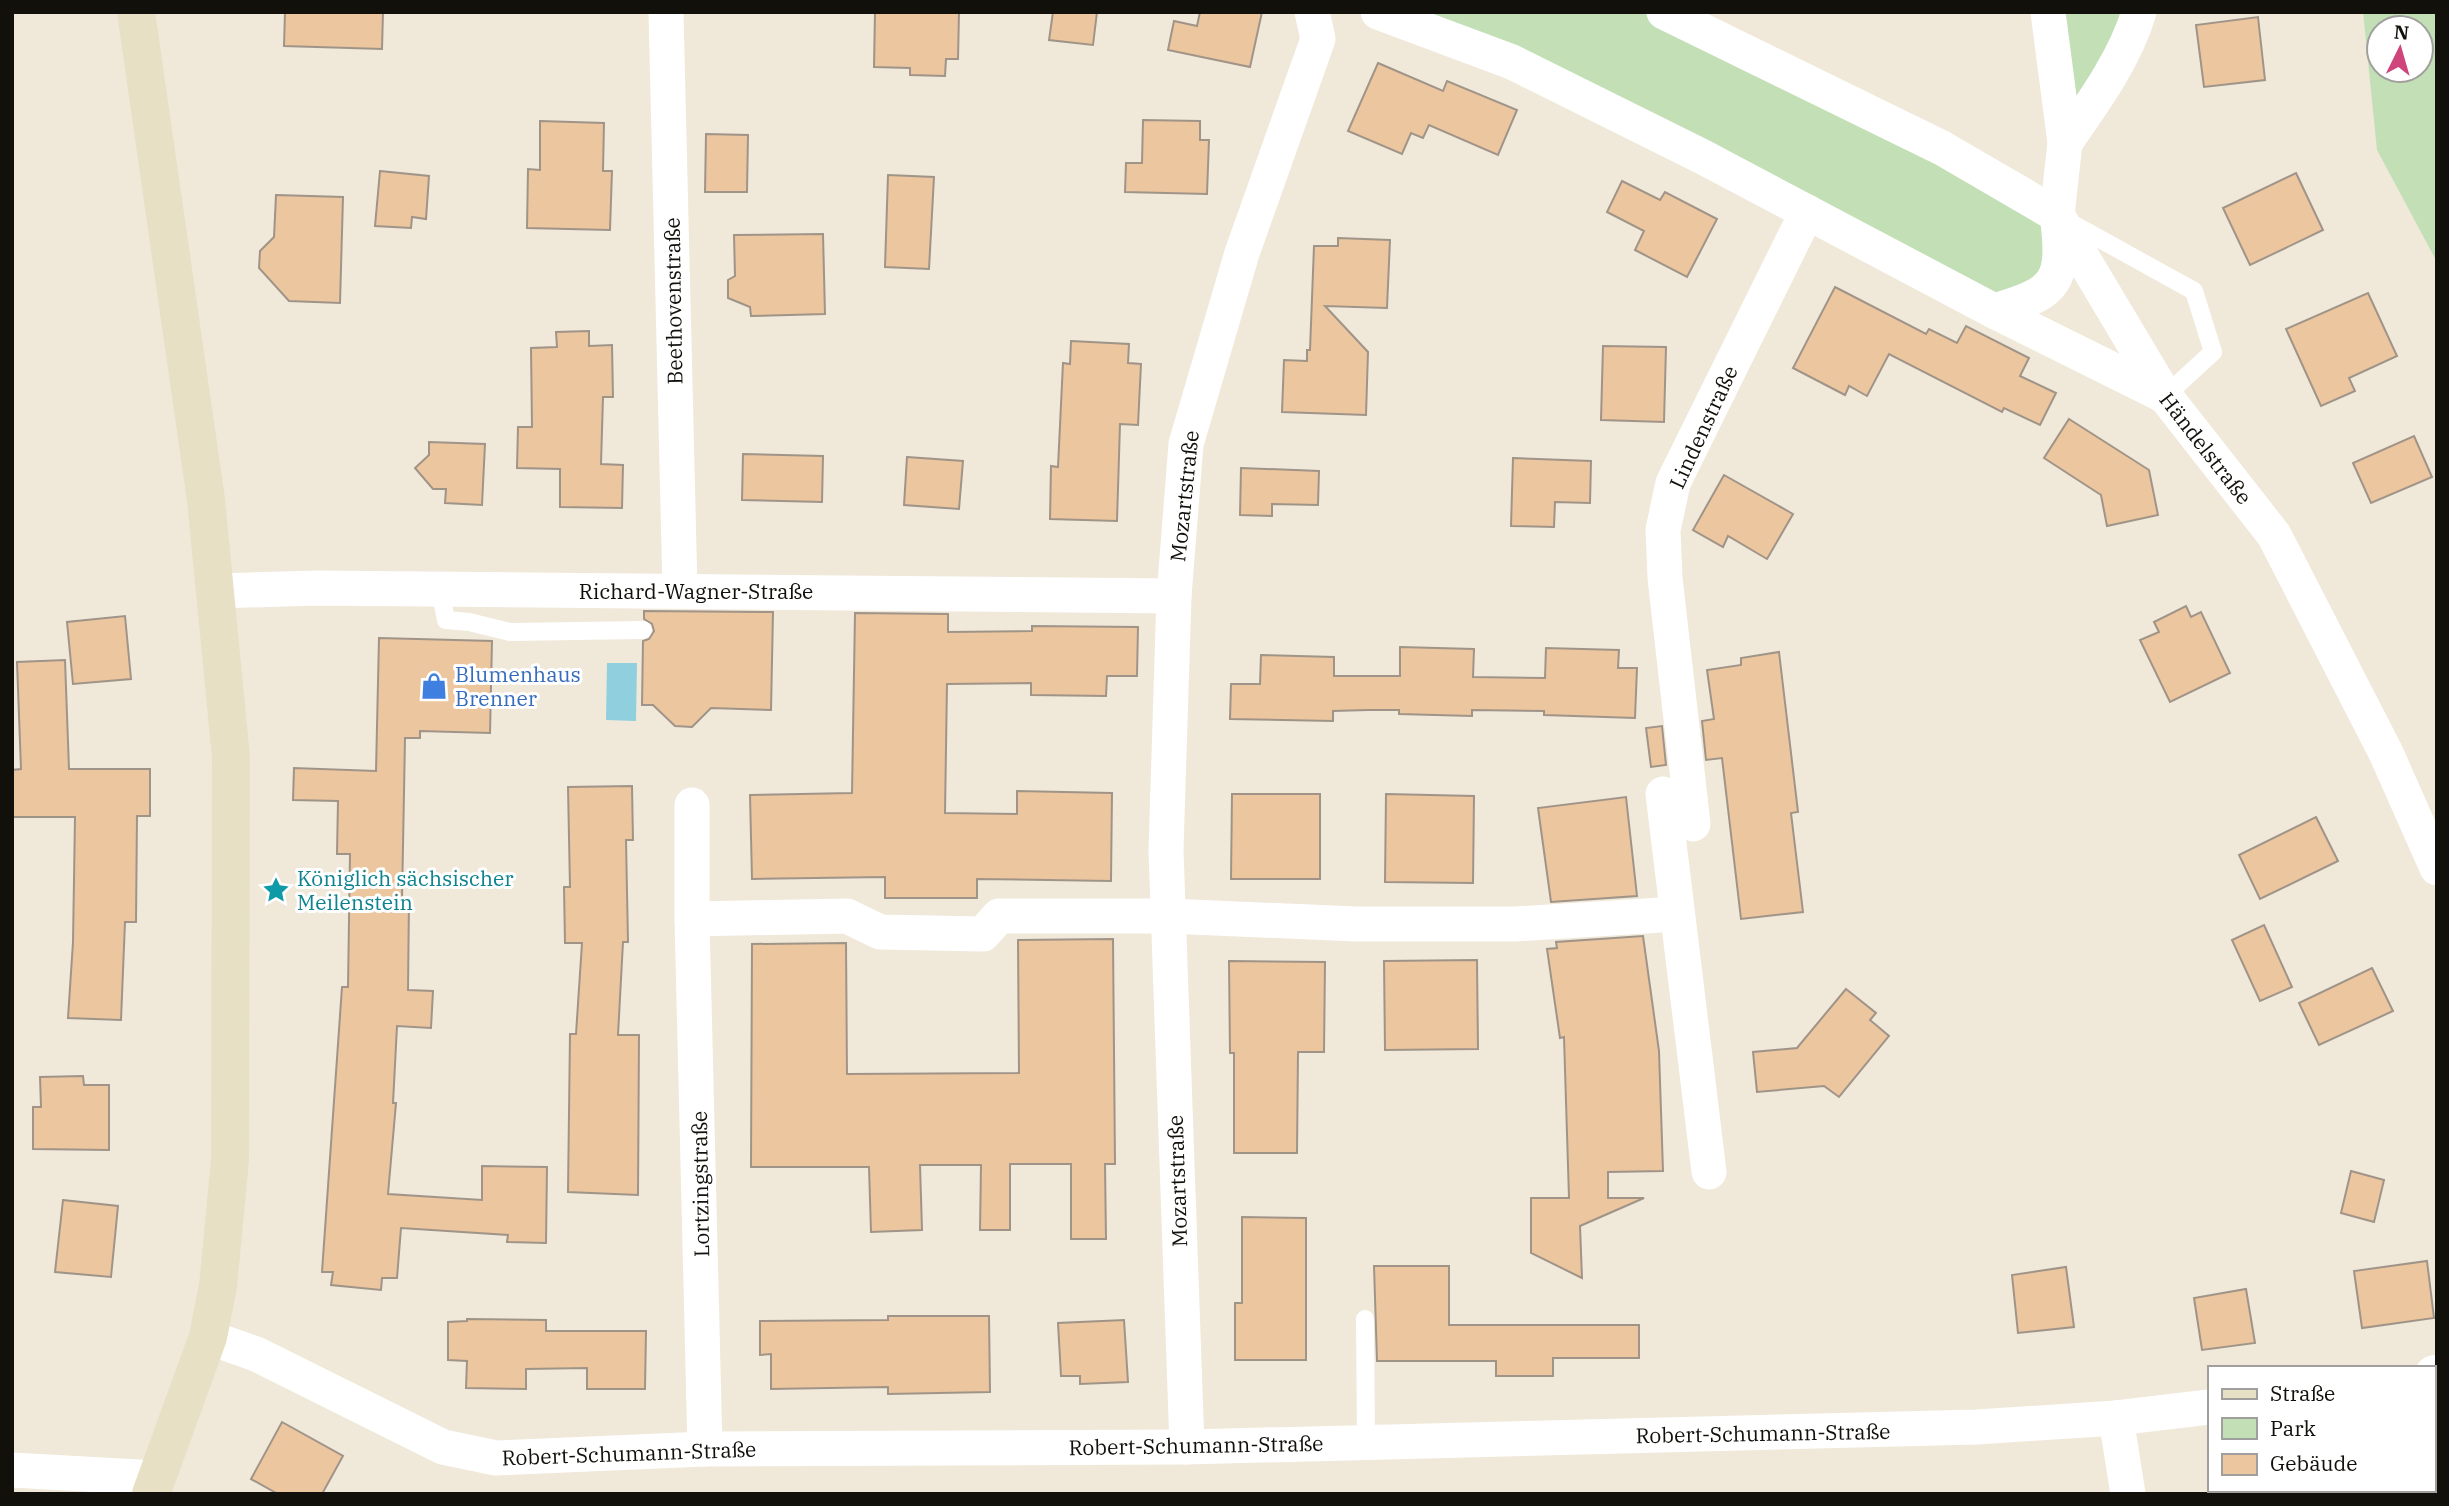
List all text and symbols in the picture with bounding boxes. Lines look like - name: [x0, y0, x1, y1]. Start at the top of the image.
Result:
- north arrow: [2365, 14, 2435, 84]
- text: N: [2393, 19, 2410, 45]
- street label: Beethovenstraße: [658, 217, 688, 385]
- street label: Lindenstraße: [1662, 361, 1744, 493]
- street label: Händelstraße: [2153, 386, 2259, 510]
- street label: Mozartstraße: [1163, 429, 1205, 563]
- street label: Richard-Wagner-Straße: [579, 577, 813, 605]
- place label: Blumenhaus Brenner: [455, 660, 581, 712]
- shop icon: Blumenhaus Brenner: [419, 671, 449, 701]
- place label: Königlich sächsischer Meilenstein: [297, 864, 514, 916]
- place icon: Königlich sächsischer Meilenstein: [261, 875, 291, 905]
- street label: Lortzingstraße: [685, 1111, 715, 1257]
- street label: Mozartstraße: [1161, 1115, 1193, 1247]
- legend: [2208, 1366, 2435, 1492]
- text: Straße: [2270, 1379, 2335, 1407]
- text: Park: [2270, 1414, 2317, 1442]
- street label: Robert-Schumann-Straße: [1635, 1417, 1891, 1449]
- street label: Robert-Schumann-Straße: [1068, 1429, 1324, 1461]
- street label: Robert-Schumann-Straße: [501, 1435, 757, 1471]
- text: Gebäude: [2270, 1449, 2358, 1477]

